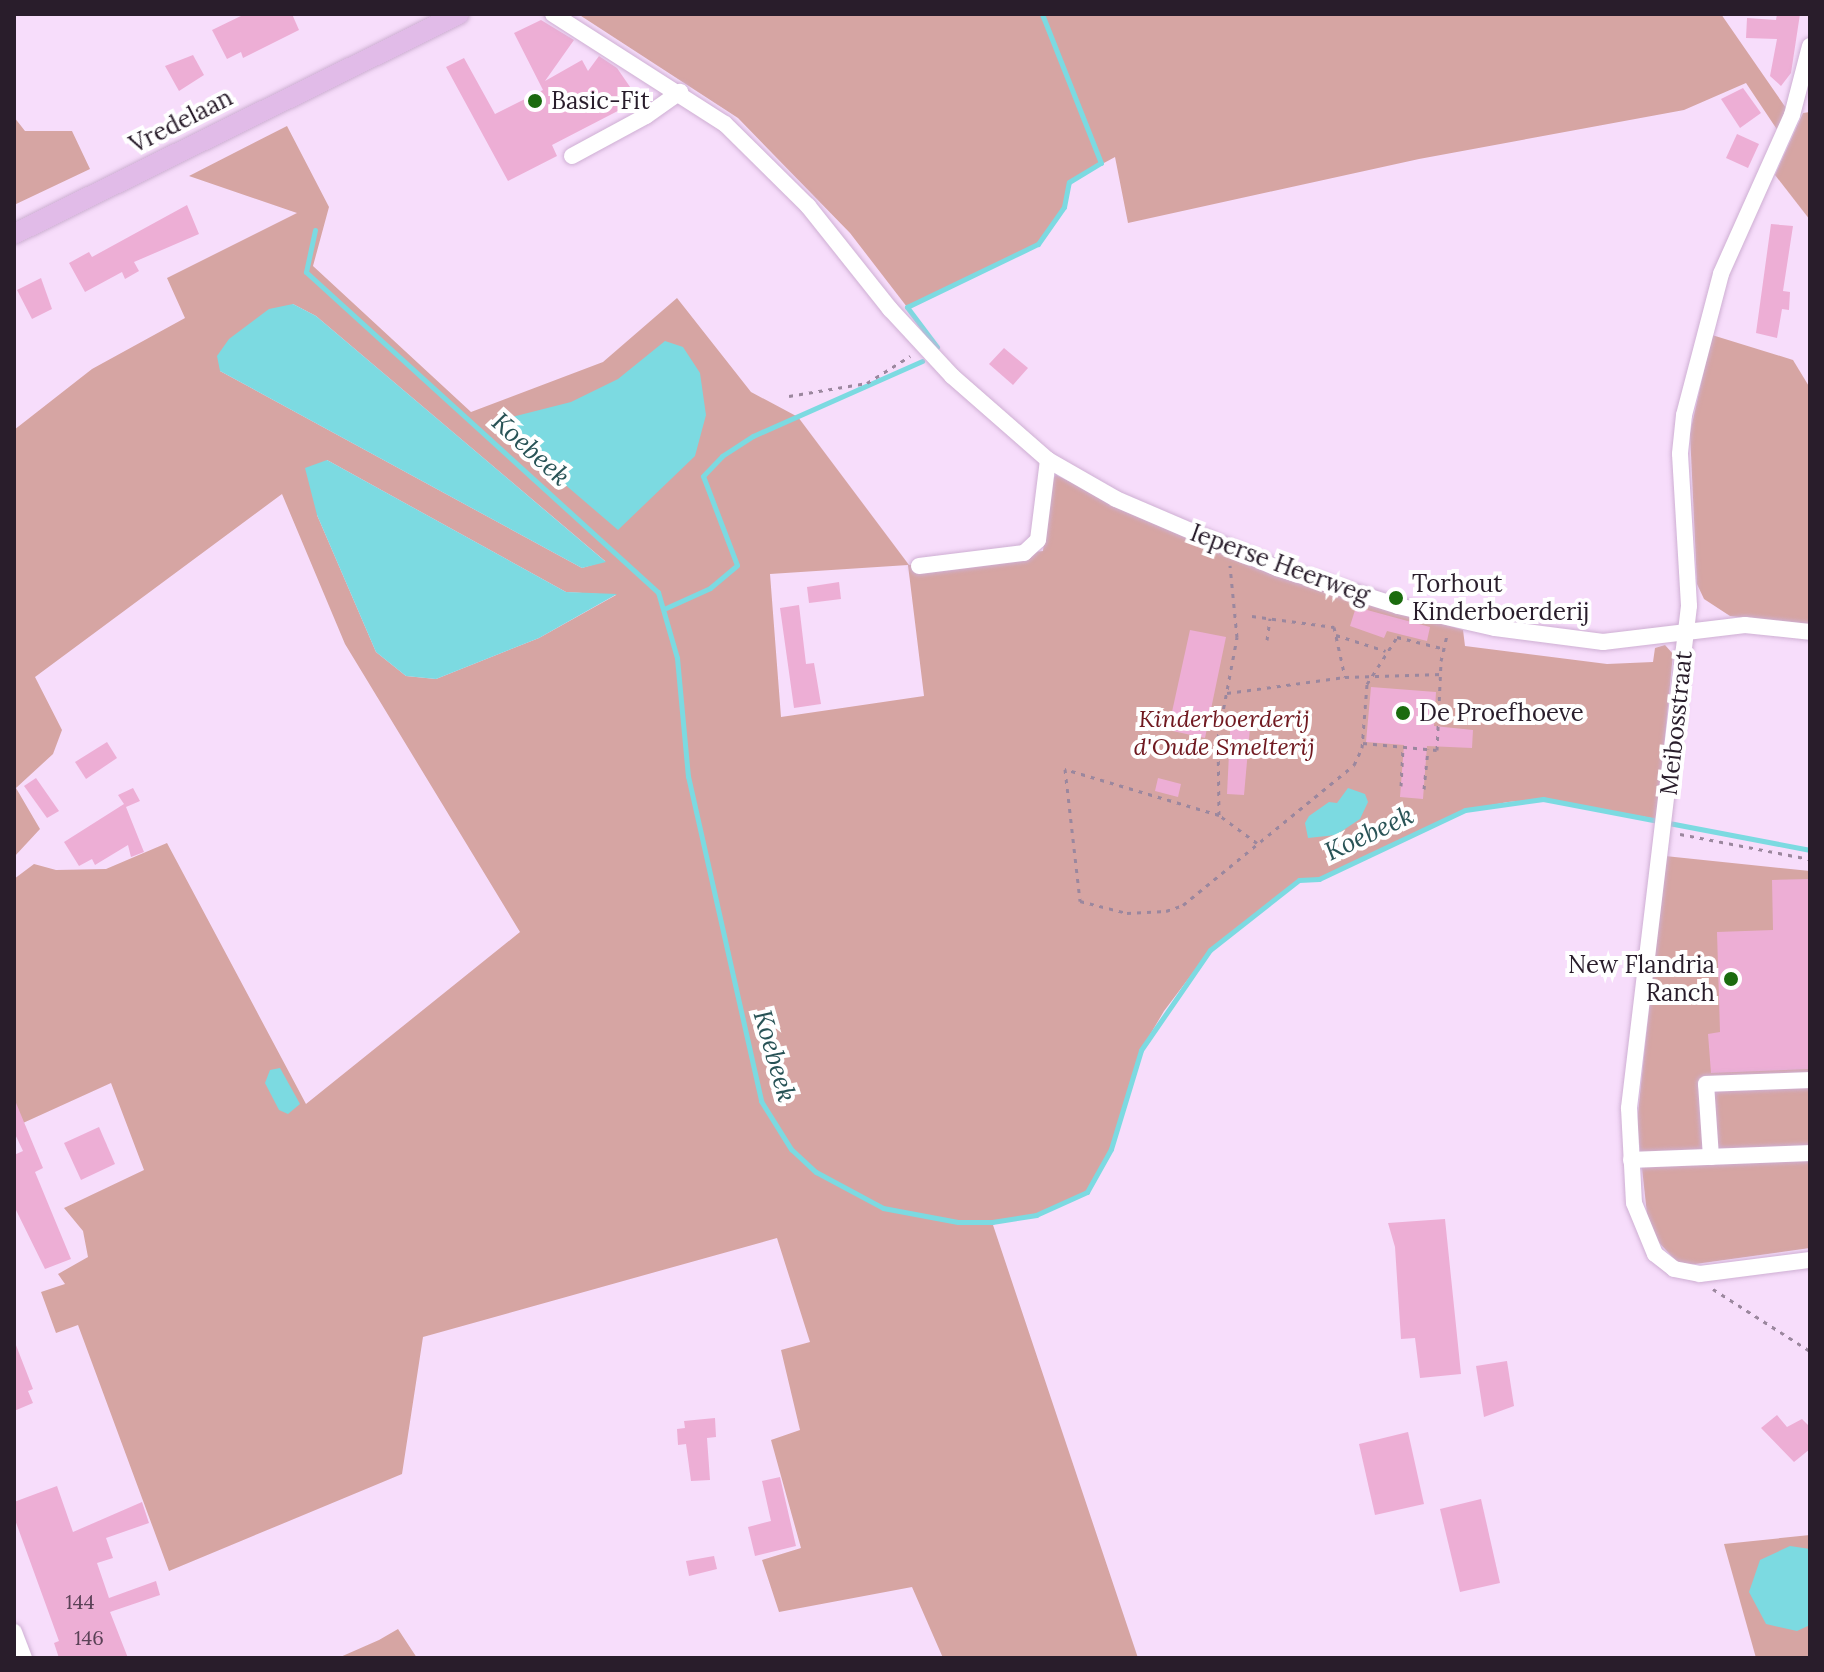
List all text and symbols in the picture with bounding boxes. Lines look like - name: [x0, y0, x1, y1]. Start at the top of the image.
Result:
- street label: Vredelaan: [125, 83, 237, 159]
- place label: Basic-Fit: [551, 87, 650, 115]
- marker: Basic-Fit: [526, 92, 544, 110]
- water label: Koebeek: [486, 406, 576, 492]
- street label: Ieperse Heerweg: [1186, 518, 1374, 610]
- place label: Torhout Kinderboerderij: [1412, 570, 1589, 626]
- marker: Torhout Kinderboerderij: [1387, 589, 1405, 607]
- street label: Meibosstraat: [1654, 649, 1698, 797]
- place label: De Proefhoeve: [1419, 699, 1584, 727]
- marker: De Proefhoeve: [1394, 704, 1412, 722]
- park label: Kinderboerderij d'Oude Smelterij: [1134, 705, 1314, 761]
- water label: Koebeek: [1320, 799, 1418, 867]
- place label: New Flandria Ranch: [1568, 951, 1715, 1007]
- marker: New Flandria Ranch: [1722, 970, 1740, 988]
- water label: Koebeek: [747, 1006, 803, 1106]
- house number: 144: [66, 1589, 94, 1613]
- house number: 146: [74, 1625, 104, 1649]

